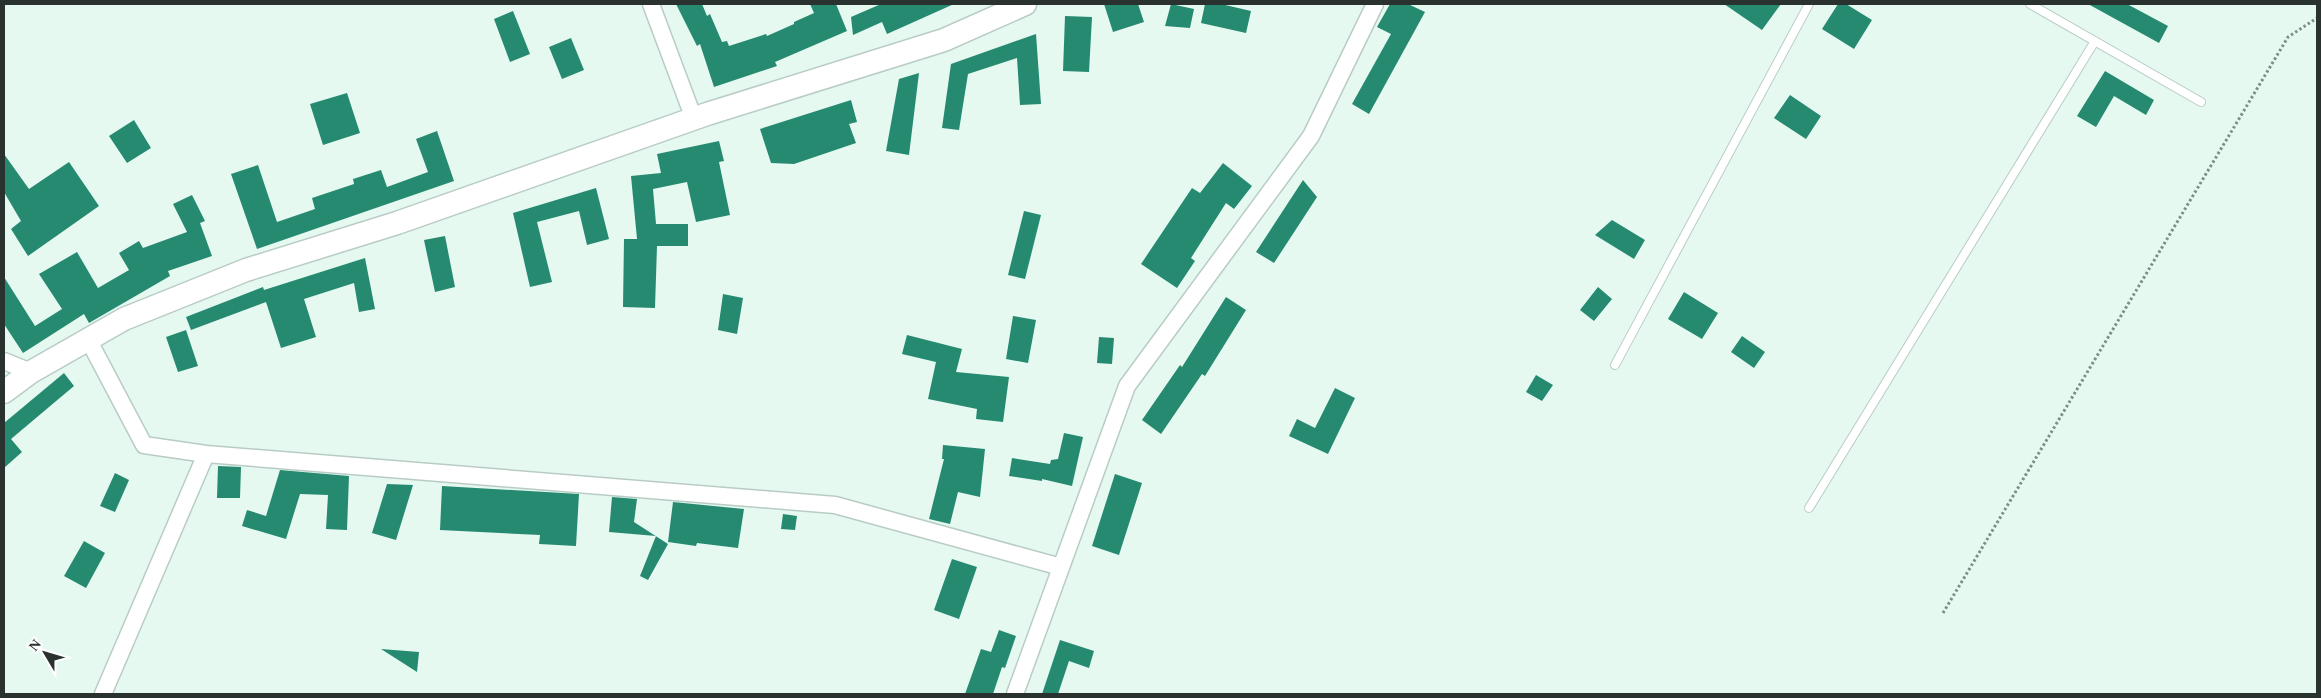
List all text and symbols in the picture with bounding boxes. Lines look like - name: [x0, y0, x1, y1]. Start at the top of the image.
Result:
- north arrow: [20, 628, 70, 678]
- text: N: [26, 637, 44, 654]

